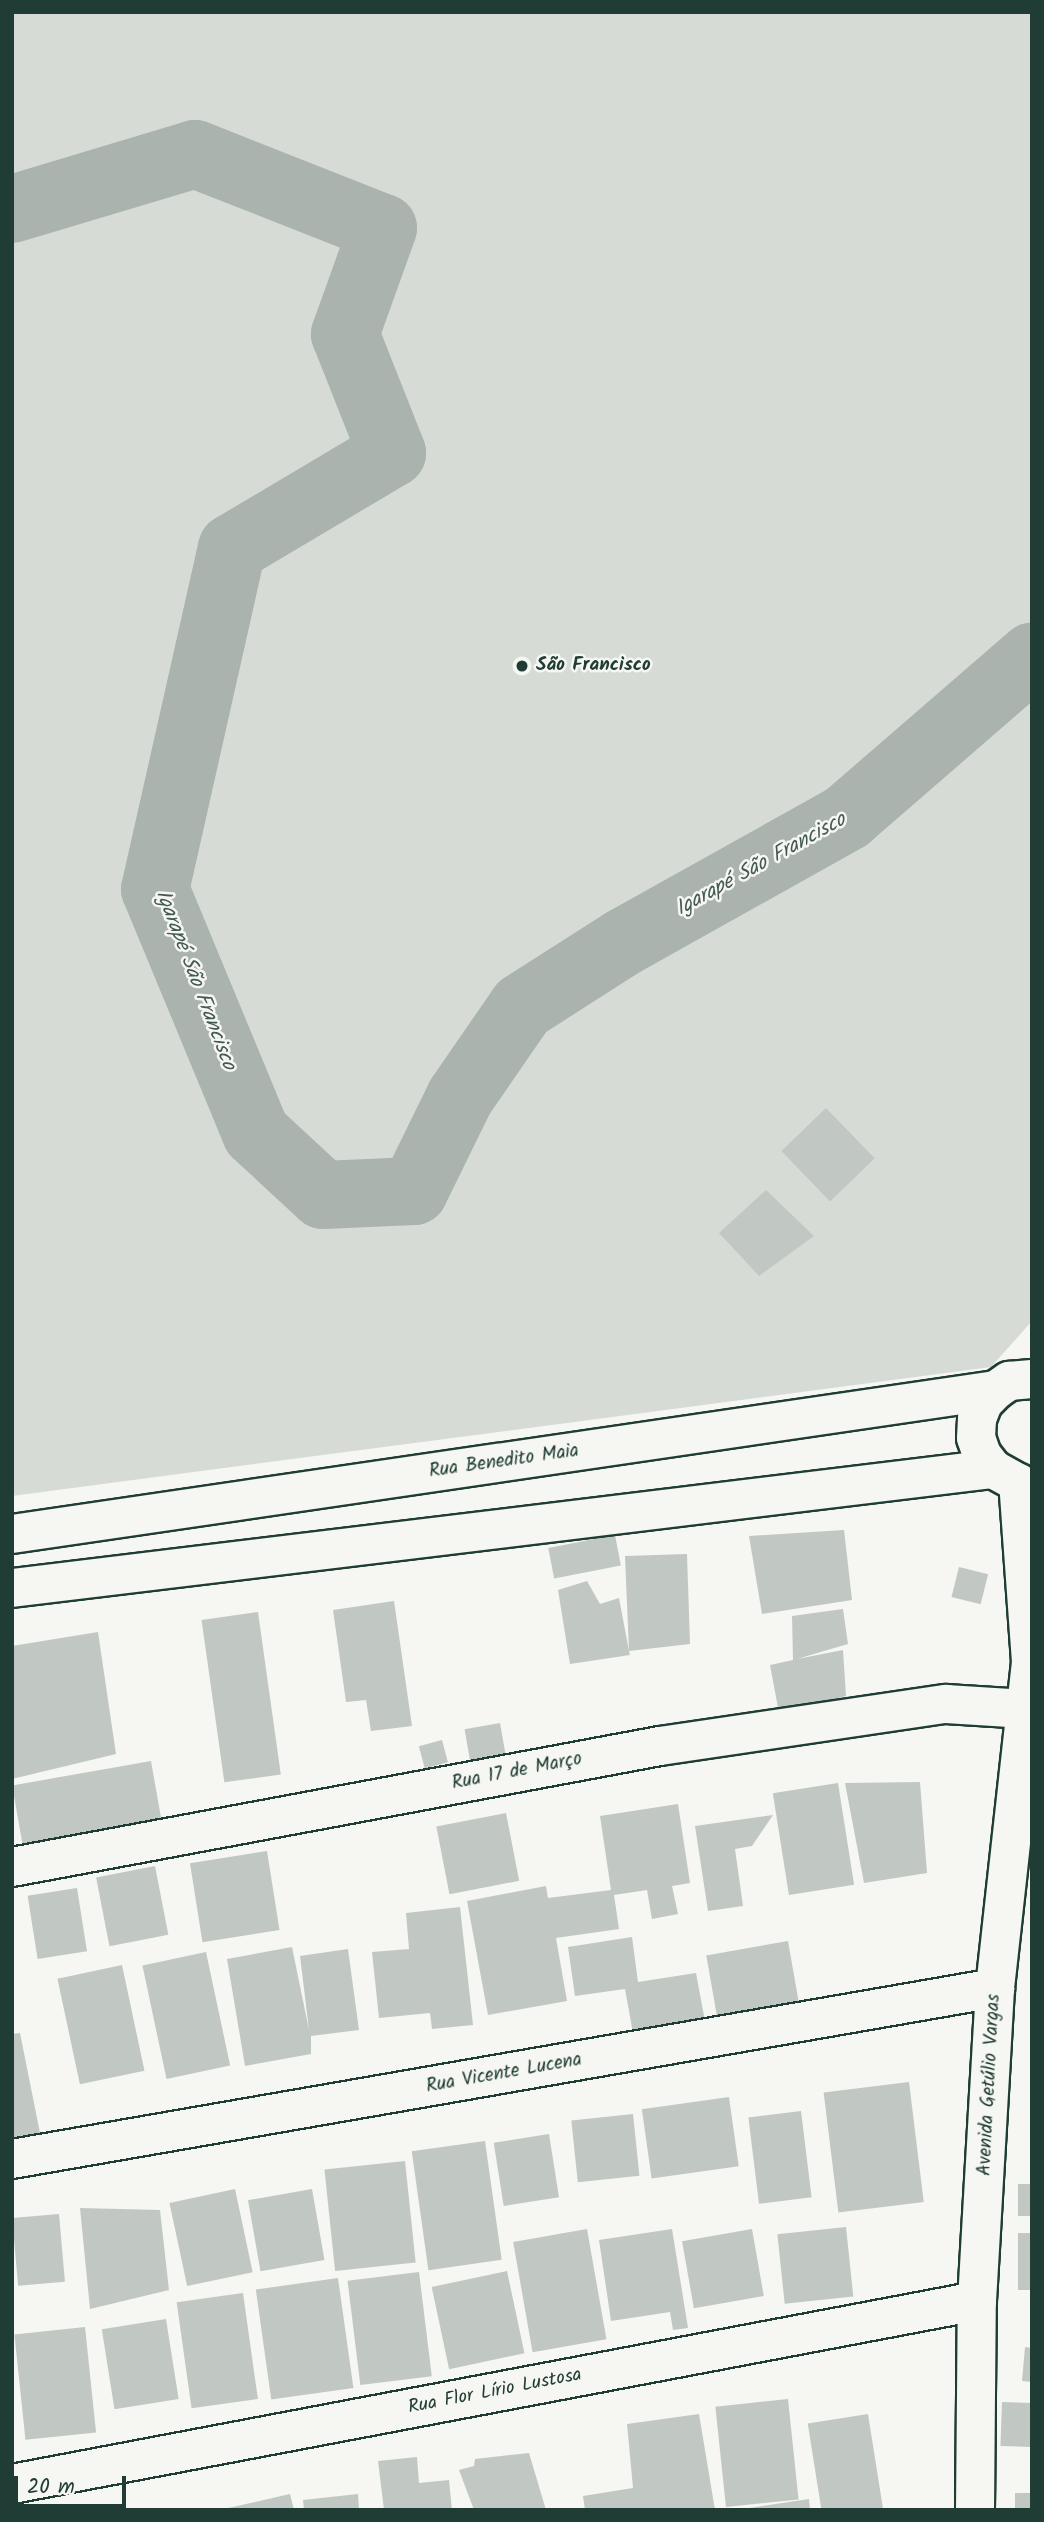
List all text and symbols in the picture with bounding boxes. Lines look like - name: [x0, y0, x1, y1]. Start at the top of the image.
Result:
- place label: São Francisco: [536, 655, 651, 677]
- marker: São Francisco: [514, 658, 530, 674]
- water label: Igarapé São Francisco: [671, 808, 851, 922]
- water label: Igarapé São Francisco: [149, 886, 241, 1074]
- street label: Rua Benedito Maia: [428, 1440, 580, 1484]
- street label: Rua 17 de Março: [450, 1748, 584, 1796]
- street label: Avenida Getúlio Vargas: [974, 1993, 1006, 2177]
- street label: Rua Vicente Lucena: [424, 2049, 584, 2099]
- street label: Rua Flor Lírio Lustosa: [406, 2364, 584, 2420]
- scale bar: [18, 2462, 130, 2506]
- text: 20 m: [27, 2471, 75, 2504]

